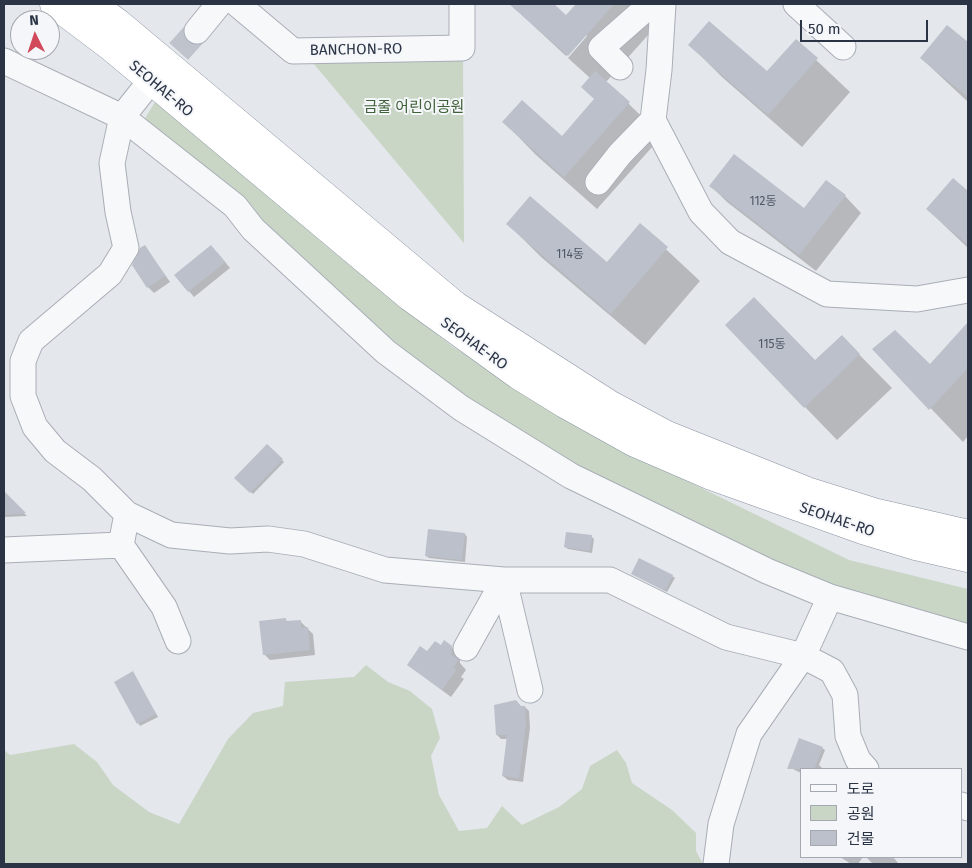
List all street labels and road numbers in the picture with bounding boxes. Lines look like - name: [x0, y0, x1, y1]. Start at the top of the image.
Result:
- street label: BANCHON-RO: [310, 40, 402, 60]
- street label: SEOHAE-RO: [125, 57, 197, 121]
- street label: SEOHAE-RO: [437, 314, 511, 374]
- street label: SEOHAE-RO: [797, 499, 877, 541]

